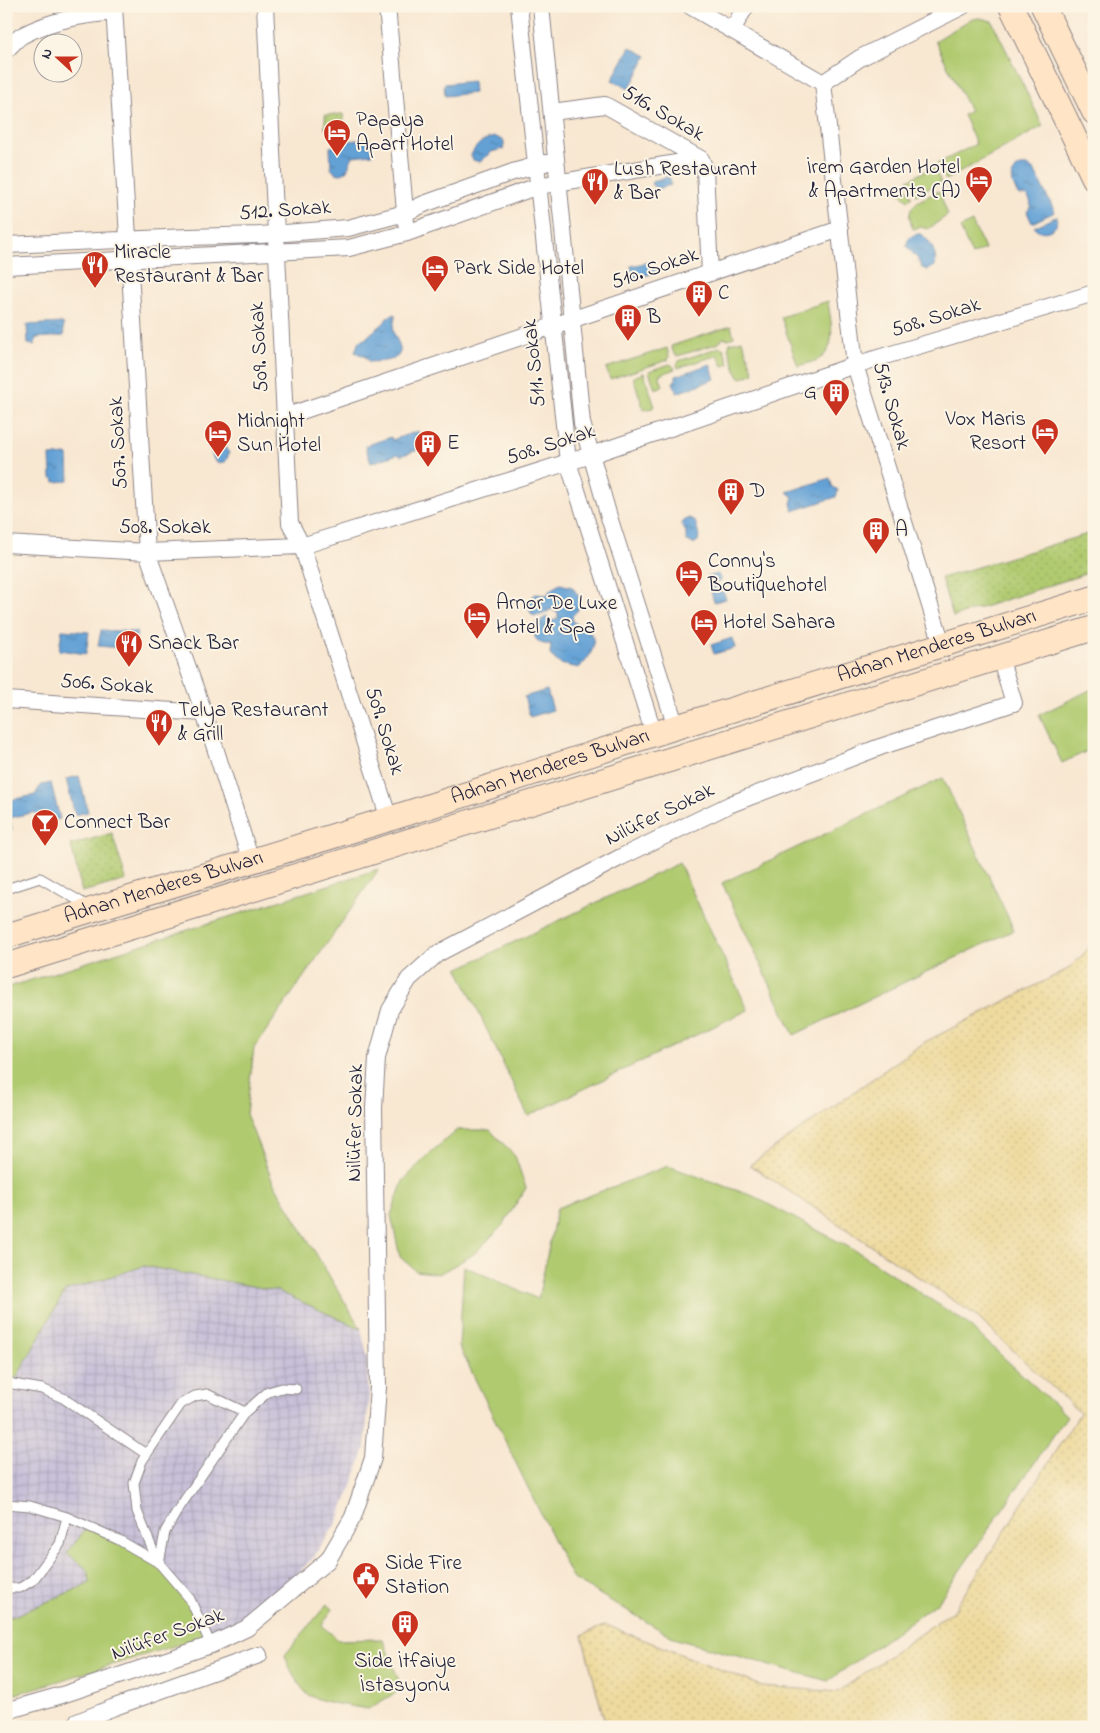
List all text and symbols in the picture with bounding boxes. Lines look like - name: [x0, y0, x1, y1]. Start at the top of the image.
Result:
- north arrow: [32, 32, 82, 82]
- text: N: [36, 46, 59, 62]
- street label: 516. Sokak: [616, 78, 711, 150]
- place label: Papaya Apart Hotel: [356, 106, 454, 160]
- hotel icon: Papaya Apart Hotel: [322, 118, 352, 157]
- place label: İrem Garden Hotel & Apartments (A): [807, 153, 960, 207]
- place label: Lush Restaurant & Bar: [614, 155, 757, 209]
- hotel icon: İrem Garden Hotel & Apartments (A): [964, 165, 994, 204]
- restaurant icon: Lush Restaurant & Bar: [580, 167, 610, 206]
- street label: 512. Sokak: [238, 193, 333, 229]
- place label: Miracle Restaurant & Bar: [114, 238, 264, 292]
- street label: 510. Sokak: [607, 240, 704, 298]
- restaurant icon: Miracle Restaurant & Bar: [80, 250, 110, 289]
- hotel icon: Park Side Hotel: [420, 254, 450, 293]
- place label: Park Side Hotel: [454, 254, 584, 284]
- building icon: C: [684, 279, 714, 318]
- place label: C: [718, 279, 730, 309]
- street label: 508. Sokak: [888, 290, 985, 346]
- street label: 509. Sokak: [243, 300, 277, 393]
- building icon: B: [613, 303, 643, 342]
- place label: B: [646, 303, 661, 333]
- street label: 511. Sokak: [515, 317, 555, 409]
- street label: 513. Sokak: [864, 358, 918, 454]
- place label: G: [804, 378, 817, 408]
- building icon: G: [821, 378, 851, 417]
- street label: 507. Sokak: [102, 395, 136, 490]
- place label: Vox Maris Resort: [944, 405, 1026, 459]
- place label: Midnight Sun Hotel: [237, 407, 321, 461]
- street label: 508. Sokak: [503, 416, 600, 473]
- hotel icon: Vox Maris Resort: [1030, 417, 1060, 456]
- hotel icon: Midnight Sun Hotel: [203, 419, 233, 458]
- building icon: E: [413, 429, 443, 468]
- place label: E: [447, 429, 460, 459]
- building icon: D: [716, 477, 746, 516]
- place label: D: [749, 477, 765, 507]
- street label: 508. Sokak: [119, 513, 212, 543]
- building icon: A: [861, 516, 891, 555]
- place label: A: [895, 516, 908, 546]
- place label: Conny's Boutiquehotel: [707, 547, 827, 601]
- hotel icon: Conny's Boutiquehotel: [674, 559, 704, 598]
- place label: Arnor De Luxe Hotel & Spa: [496, 589, 618, 643]
- hotel icon: Arnor De Luxe Hotel & Spa: [462, 601, 492, 640]
- street label: Adnan Menderes Bulvarı: [834, 602, 1040, 691]
- hotel icon: Hotel Sahara: [689, 608, 719, 647]
- place label: Hotel Sahara: [723, 608, 835, 638]
- restaurant icon: Snack Bar: [114, 629, 144, 668]
- place label: Snack Bar: [148, 629, 239, 659]
- street label: 506. Sokak: [59, 667, 155, 703]
- street label: 509. Sokak: [356, 683, 412, 779]
- place label: Telya Restaurant & Grill: [178, 696, 329, 750]
- restaurant icon: Telya Restaurant & Grill: [144, 708, 174, 747]
- street label: Adnan Menderes Bulvarı: [447, 721, 654, 813]
- street label: Nilüfer Sokak: [600, 775, 720, 854]
- bar icon: Connect Bar: [30, 808, 60, 847]
- place label: Connect Bar: [64, 808, 171, 838]
- street label: Adnan Menderes Bulvarı: [60, 843, 267, 932]
- street label: Nilüfer Sokak: [340, 1063, 372, 1182]
- place label: Side Fire Station: [385, 1549, 463, 1603]
- public building icon: Side Fire Station: [351, 1561, 381, 1600]
- street label: Nilüfer Sokak: [107, 1600, 229, 1669]
- building icon: Side İtfaiye İstasyonu: [390, 1609, 420, 1648]
- place label: Side İtfaiye İstasyonu: [354, 1647, 456, 1703]

